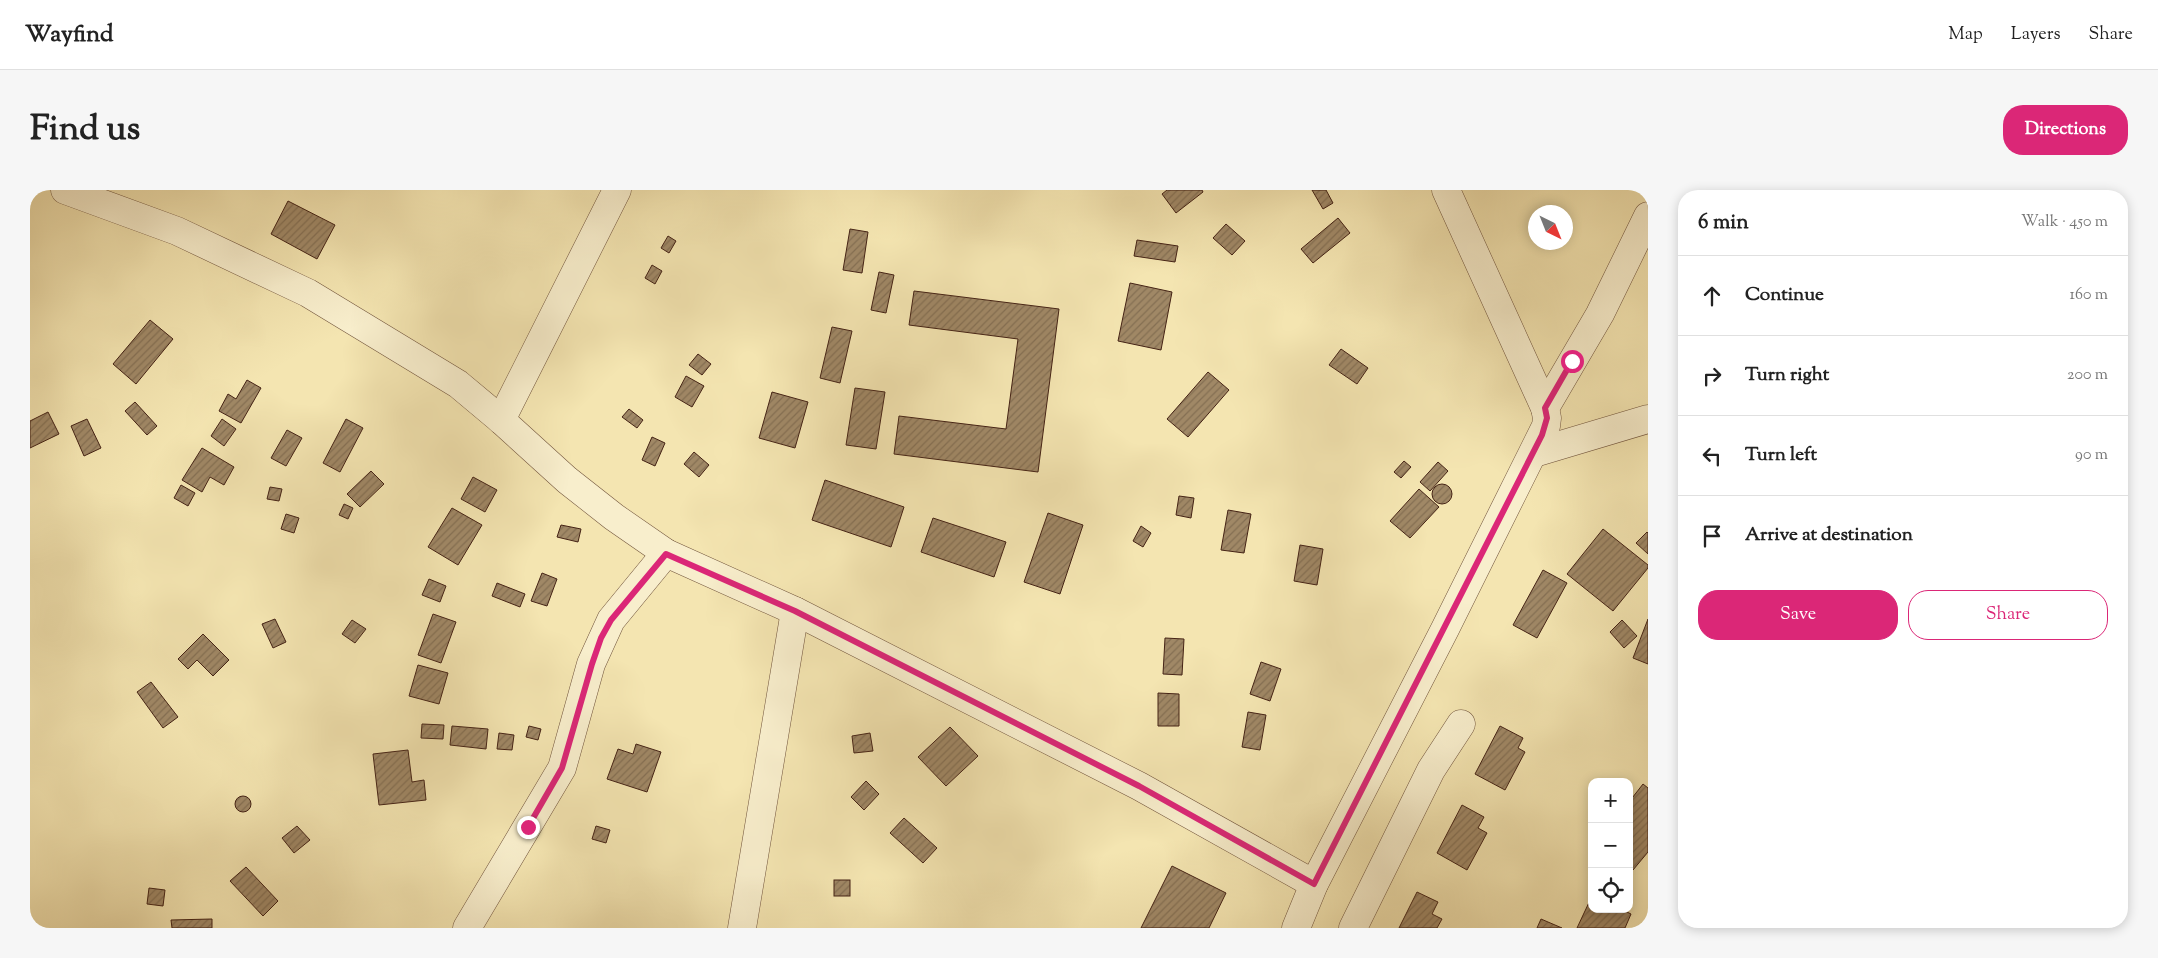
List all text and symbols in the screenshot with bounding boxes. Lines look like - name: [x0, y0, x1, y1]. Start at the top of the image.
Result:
- text: Wayfind: [25, 18, 113, 52]
- text: Map: [1948, 22, 1983, 48]
- text: Layers: [2011, 22, 2061, 48]
- text: Share: [2089, 22, 2133, 48]
- text: Find us: [30, 105, 140, 156]
- button: Directions: [2003, 105, 2128, 155]
- north arrow: [1528, 205, 1573, 250]
- text: 6 min: [1698, 208, 1749, 238]
- text: Walk · 450 m: [2021, 211, 2108, 234]
- icon: ahead: [1698, 282, 1726, 310]
- text: Continue: [1745, 282, 1824, 309]
- text: 160 m: [2070, 284, 2108, 307]
- route start: [1561, 350, 1584, 373]
- icon: right: [1698, 362, 1726, 390]
- text: Turn right: [1745, 362, 1829, 389]
- text: 200 m: [2067, 364, 2108, 387]
- icon: left: [1698, 442, 1726, 470]
- text: Turn left: [1745, 442, 1817, 469]
- text: 90 m: [2075, 444, 2108, 467]
- icon: arrive: [1698, 522, 1726, 550]
- text: Arrive at destination: [1745, 522, 1913, 549]
- button: Save: [1698, 590, 1898, 640]
- button: Share: [1908, 590, 2108, 640]
- map controls: [1588, 778, 1633, 913]
- button: +: [1588, 778, 1633, 823]
- route end: [517, 816, 540, 839]
- button: −: [1588, 823, 1633, 868]
- button: locate: [1588, 868, 1633, 913]

